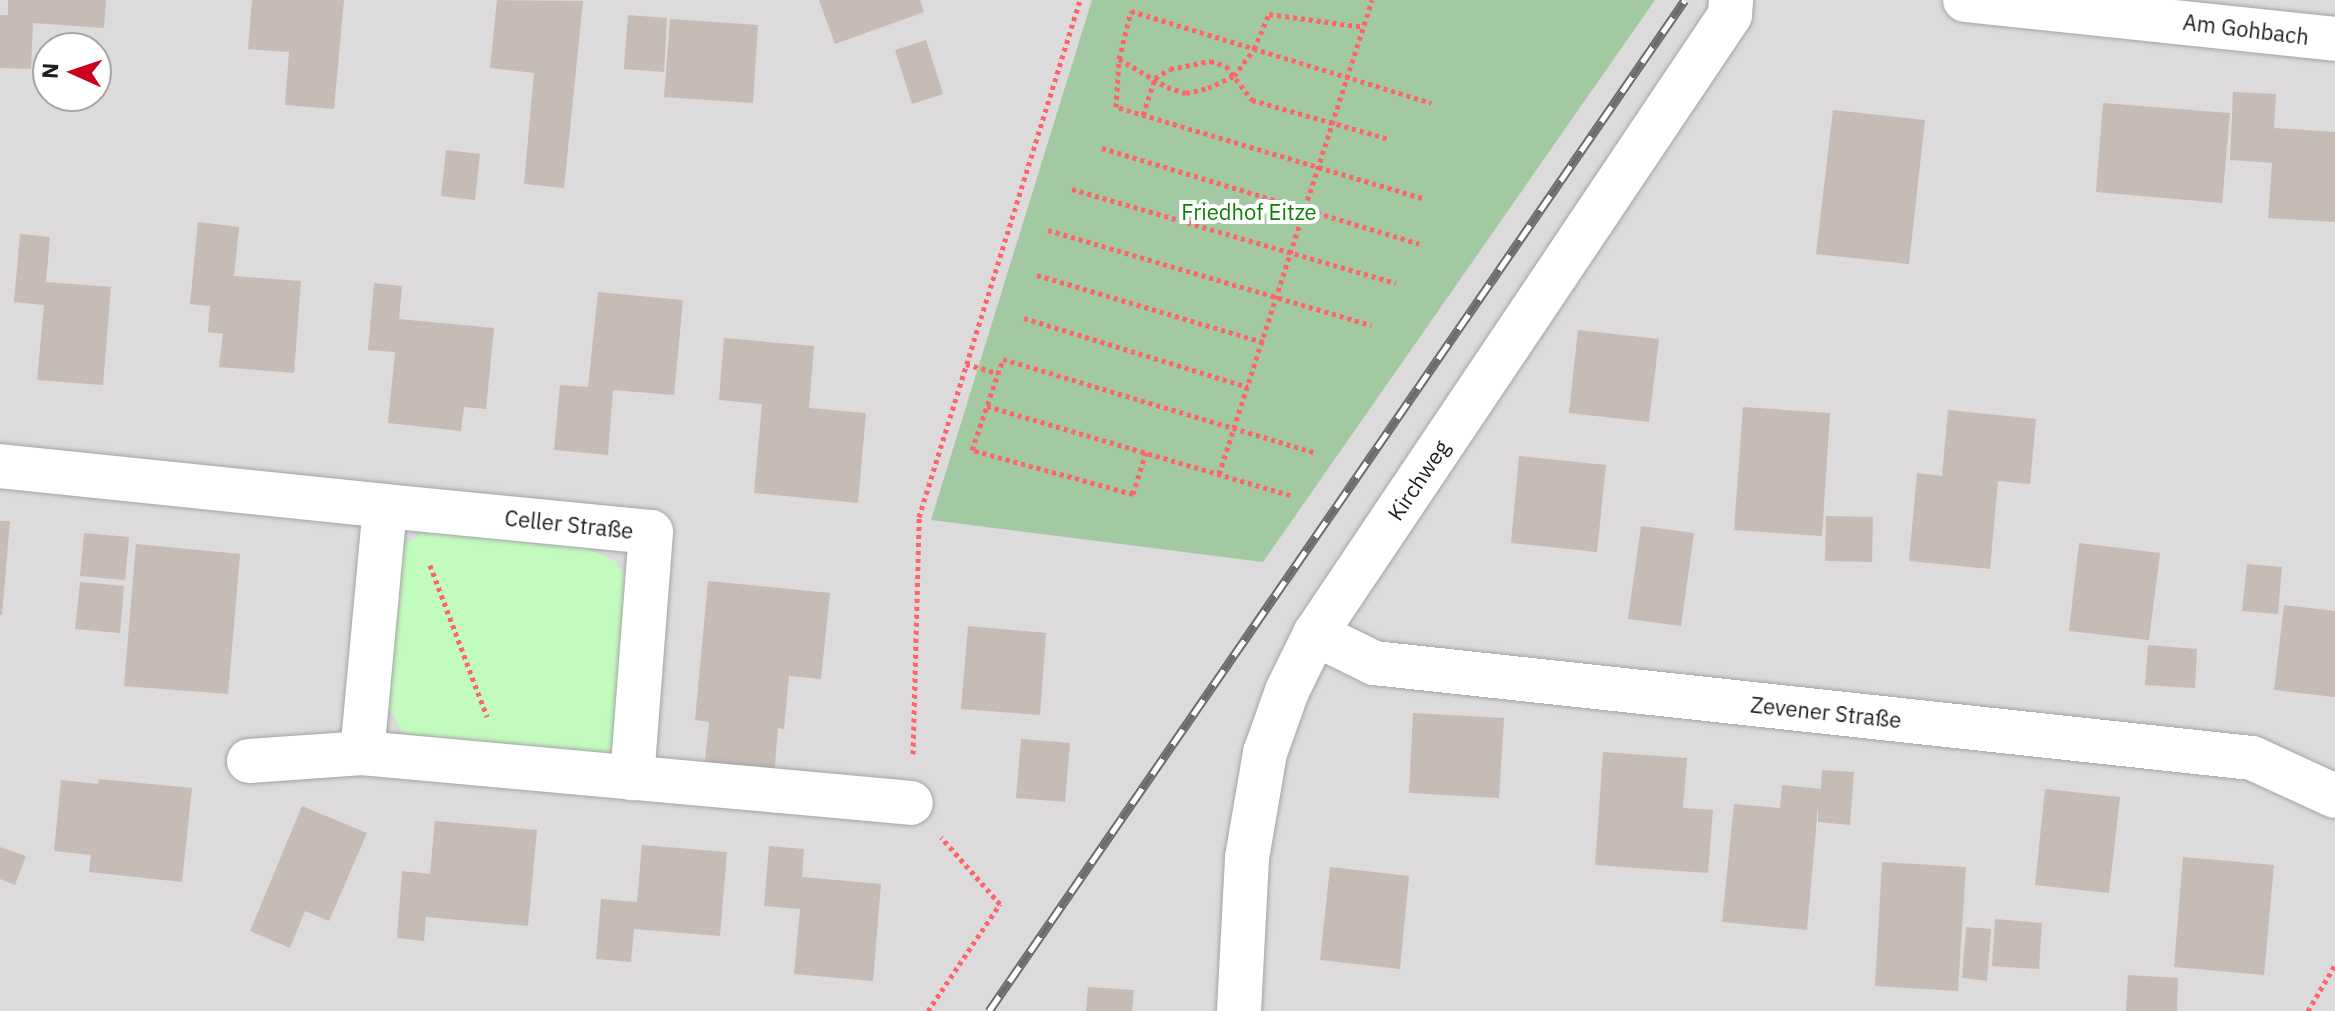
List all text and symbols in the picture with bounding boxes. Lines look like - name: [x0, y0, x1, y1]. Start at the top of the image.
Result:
- street label: Am Gohbach: [2182, 8, 2310, 50]
- north arrow: [32, 32, 112, 112]
- text: N: [35, 62, 64, 80]
- park label: Friedhof Eitze: [1181, 199, 1317, 225]
- street label: Kirchweg: [1382, 435, 1454, 525]
- street label: Celler Straße: [503, 504, 635, 544]
- street label: Zevener Straße: [1749, 691, 1903, 733]

